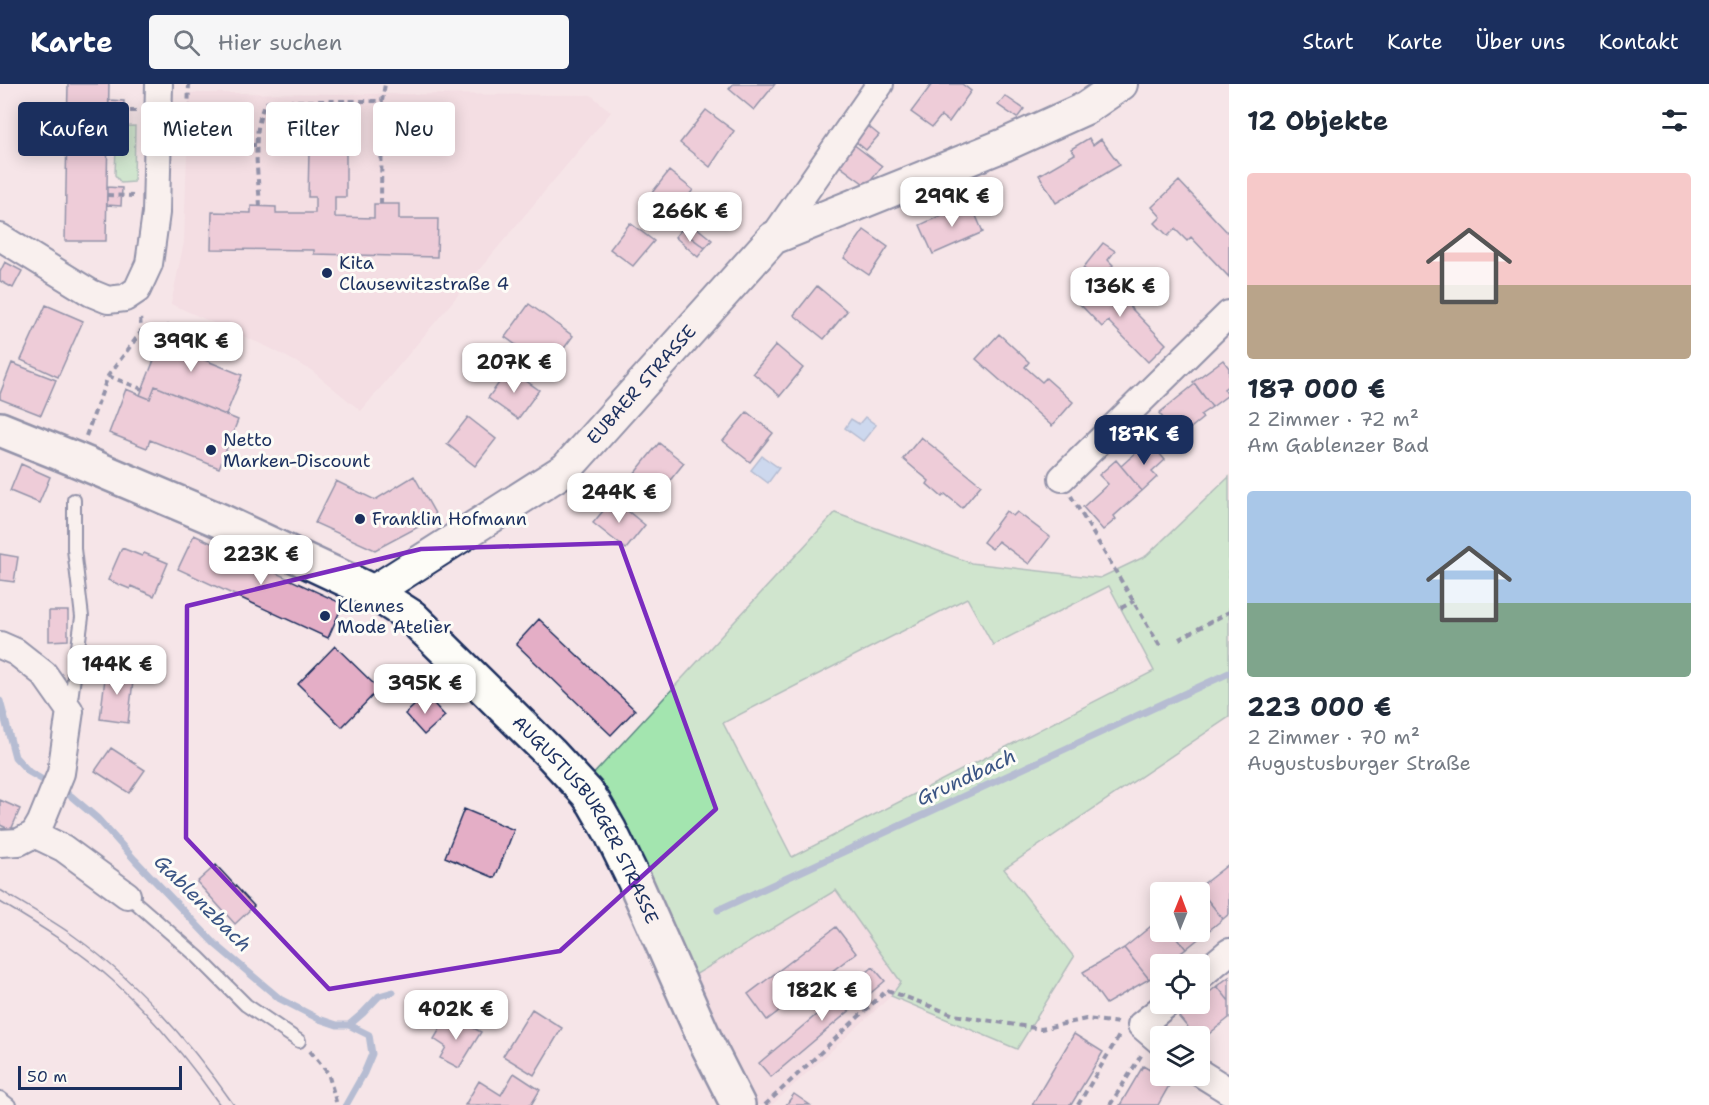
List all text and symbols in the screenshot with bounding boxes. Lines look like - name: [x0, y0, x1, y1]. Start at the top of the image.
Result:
- search box: [149, 15, 569, 69]
- text: Karte: [30, 23, 113, 61]
- icon: search: [170, 26, 203, 59]
- text: Hier suchen: [218, 28, 342, 57]
- text: Start: [1303, 28, 1354, 56]
- text: Karte: [1387, 28, 1443, 56]
- text: Über uns: [1476, 28, 1566, 56]
- text: Kontakt: [1599, 28, 1679, 56]
- chip: Kaufen: [18, 102, 129, 156]
- chip: Mieten: [141, 102, 254, 156]
- chip: Filter: [266, 102, 361, 156]
- chip: Neu: [373, 102, 455, 156]
- text: 12 Objekte: [1247, 103, 1388, 138]
- icon: filters: [1658, 104, 1691, 137]
- pin: 299K €: [903, 177, 1001, 228]
- text: 299K €: [914, 183, 990, 209]
- pin: 266K €: [641, 192, 739, 243]
- text: 266K €: [652, 198, 728, 224]
- icon: home: [1415, 212, 1523, 320]
- place label: Kita Clausewitzstraße 4: [339, 251, 509, 296]
- marker: Kita Clausewitzstraße 4: [320, 266, 334, 280]
- pin: 136K €: [1071, 267, 1169, 318]
- text: 136K €: [1084, 273, 1156, 299]
- street label: EUBAER STRASSE: [582, 320, 701, 450]
- pin: 399K €: [142, 322, 240, 373]
- text: 399K €: [153, 328, 229, 354]
- pin: 207K €: [465, 343, 563, 394]
- text: 207K €: [476, 349, 552, 375]
- text: 187 000 €: [1247, 371, 1385, 406]
- text: 2 Zimmer · 72 m²: [1247, 406, 1419, 432]
- pin: 187K €: [1095, 415, 1193, 466]
- text: 187K €: [1108, 421, 1180, 447]
- place label: Netto Marken-Discount: [223, 428, 371, 473]
- text: Am Gablenzer Bad: [1247, 432, 1429, 458]
- marker: Netto Marken-Discount: [204, 443, 218, 457]
- pin: 244K €: [570, 473, 668, 524]
- text: 244K €: [581, 479, 657, 505]
- place label: Franklin Hofmann: [372, 507, 527, 531]
- marker: Franklin Hofmann: [353, 512, 367, 526]
- icon: home: [1415, 530, 1523, 638]
- pin: 223K €: [212, 535, 310, 586]
- text: 223K €: [223, 541, 299, 567]
- place label: Klennes Mode Atelier: [337, 594, 452, 639]
- marker: Klennes Mode Atelier: [318, 609, 332, 623]
- pin: 144K €: [68, 645, 166, 696]
- text: 144K €: [81, 651, 153, 677]
- pin: 395K €: [376, 664, 474, 715]
- text: 395K €: [388, 670, 462, 696]
- text: 223 000 €: [1247, 689, 1392, 724]
- street label: AUGUSTUSBURGER STRASSE: [507, 710, 664, 927]
- text: 2 Zimmer · 70 m²: [1247, 724, 1420, 750]
- water label: Grundbach: [912, 743, 1020, 811]
- text: Augustusburger Straße: [1247, 750, 1471, 776]
- water label: Gablenzbach: [149, 849, 257, 957]
- north arrow: [1150, 882, 1210, 942]
- map controls: [1150, 882, 1210, 1086]
- button: locate: [1150, 954, 1210, 1014]
- pin: 182K €: [773, 971, 871, 1022]
- text: 182K €: [786, 977, 858, 1003]
- pin: 402K €: [407, 990, 505, 1041]
- text: 402K €: [418, 996, 494, 1022]
- button: layers: [1150, 1026, 1210, 1086]
- scale bar: [18, 1063, 182, 1090]
- text: 50 m: [27, 1066, 67, 1087]

